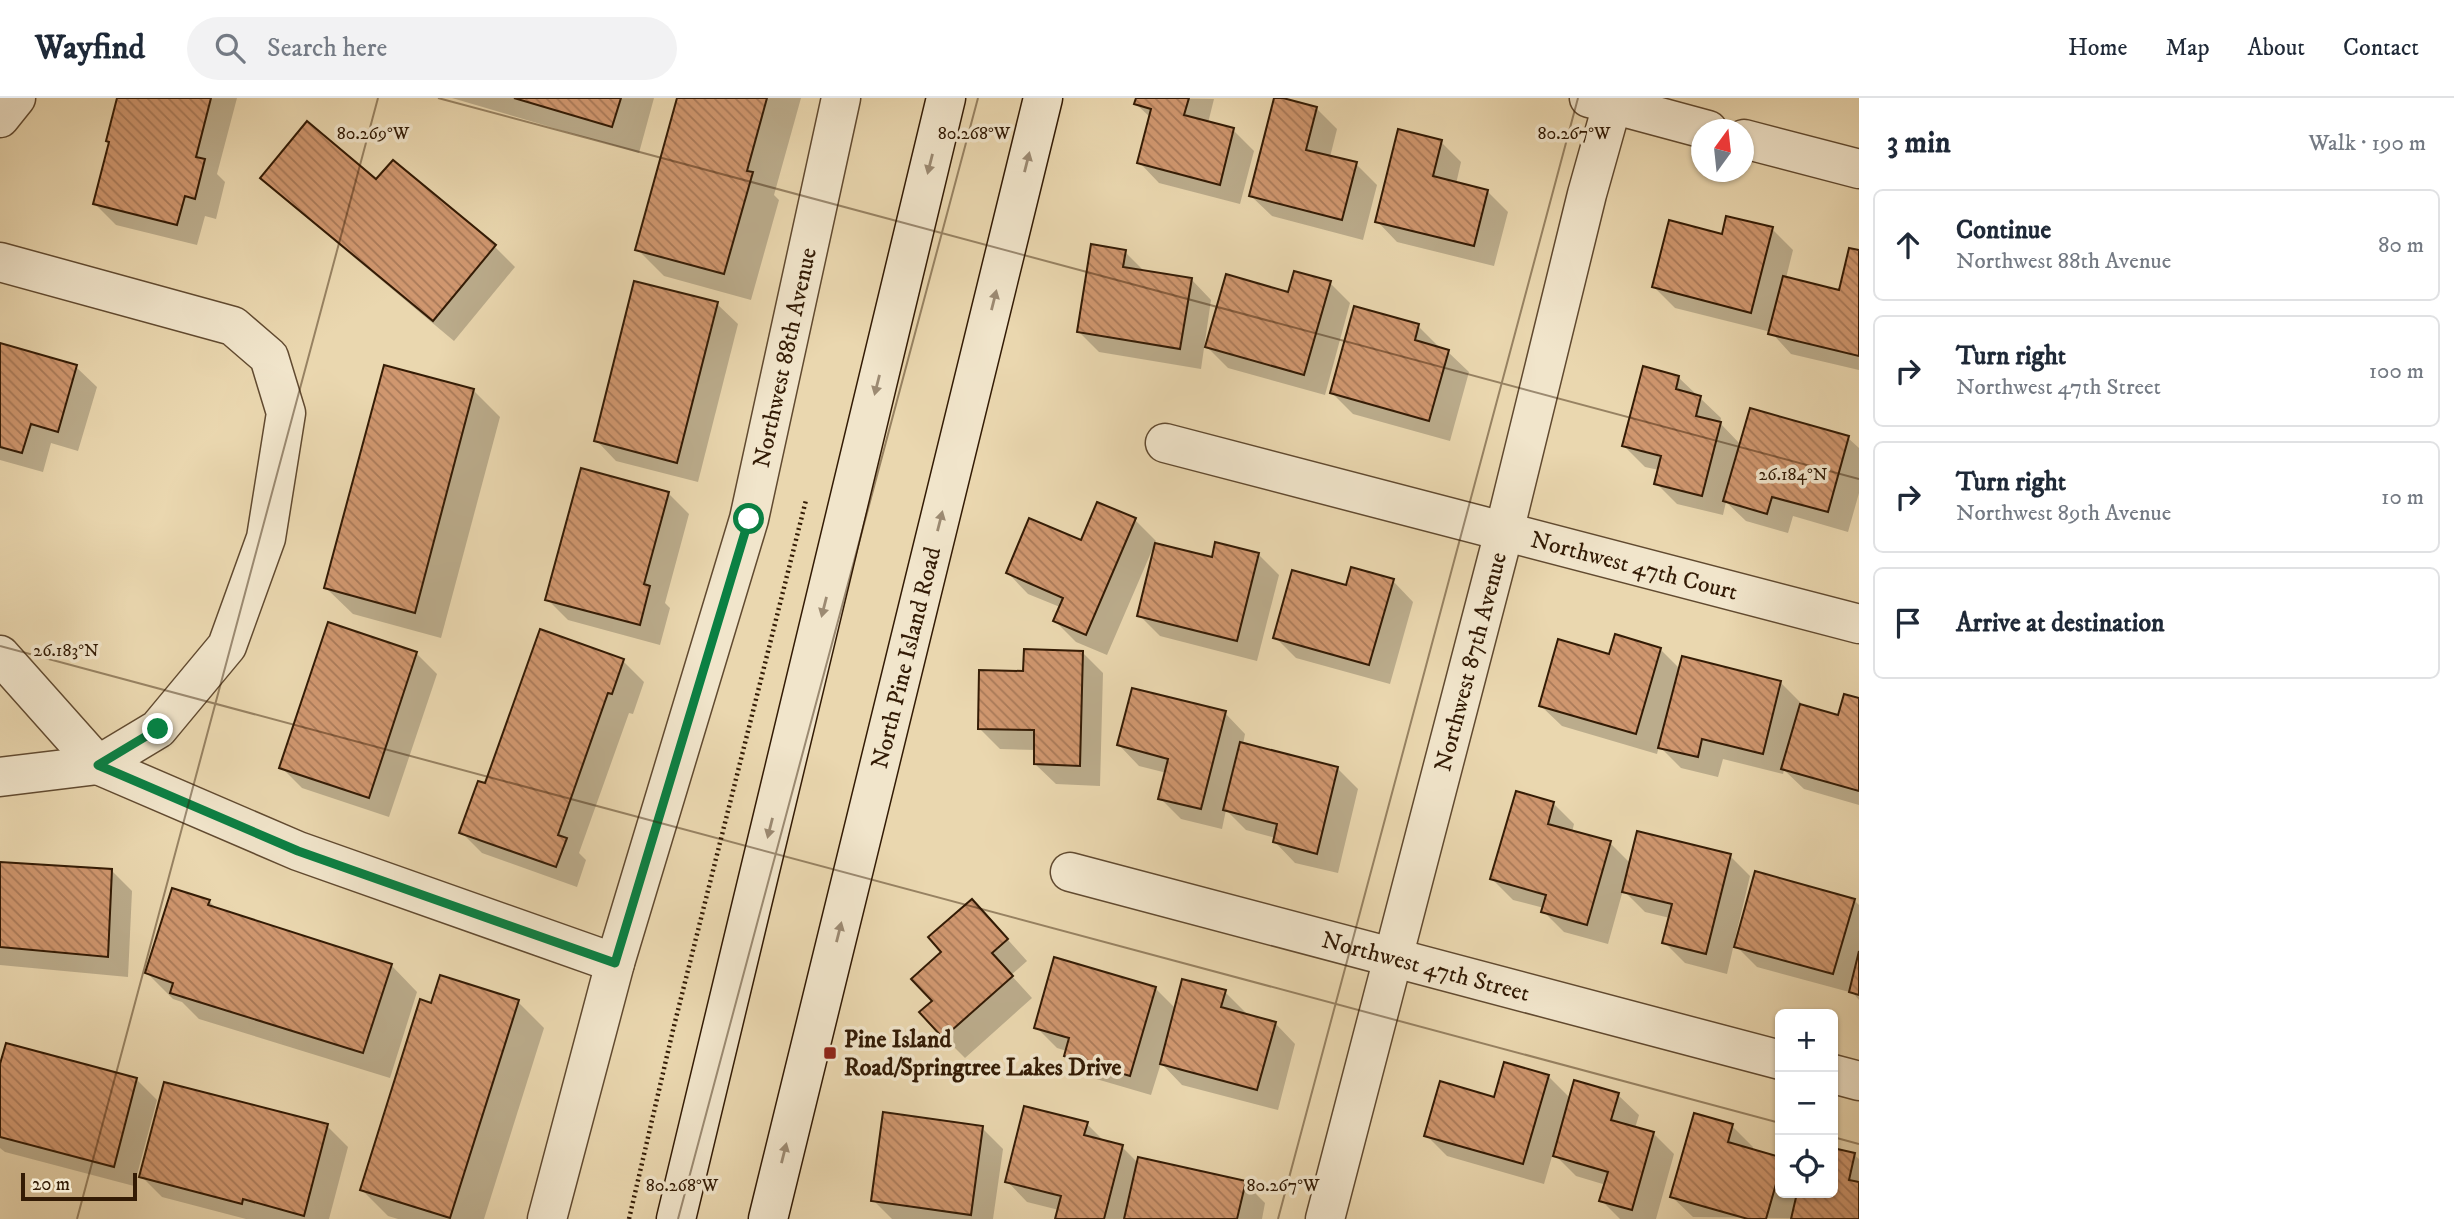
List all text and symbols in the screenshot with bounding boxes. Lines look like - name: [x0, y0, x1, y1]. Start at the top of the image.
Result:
- search box: [187, 17, 677, 80]
- text: Wayfind: [35, 28, 145, 69]
- icon: search: [211, 29, 249, 67]
- text: Search here: [267, 32, 387, 65]
- text: Home: [2068, 33, 2127, 63]
- text: Map: [2165, 33, 2210, 63]
- text: About: [2248, 33, 2305, 63]
- text: Contact: [2343, 33, 2419, 63]
- north arrow: [1691, 119, 1754, 182]
- text: 80.269°W: [337, 123, 410, 145]
- text: 80.268°W: [938, 123, 1011, 145]
- text: 80.267°W: [1538, 123, 1611, 145]
- text: 3 min: [1887, 125, 1951, 162]
- text: Walk · 190 m: [2308, 129, 2426, 158]
- one-way arrow: [1022, 150, 1033, 172]
- one-way arrow: [925, 153, 936, 175]
- text: Continue: [1956, 214, 2051, 247]
- icon: ahead: [1889, 226, 1927, 264]
- text: 80 m: [2378, 231, 2424, 260]
- street label: Northwest 88th Avenue: [747, 245, 824, 471]
- text: Northwest 88th Avenue: [1956, 247, 2171, 276]
- one-way arrow: [989, 289, 1000, 311]
- text: Turn right: [1956, 340, 2066, 373]
- icon: right: [1889, 352, 1927, 390]
- text: 100 m: [2369, 357, 2424, 386]
- text: Northwest 47th Street: [1956, 373, 2161, 402]
- one-way arrow: [871, 375, 882, 397]
- text: 26.184°N: [1759, 464, 1828, 486]
- text: Turn right: [1956, 466, 2066, 499]
- icon: right: [1889, 478, 1927, 516]
- text: 10 m: [2381, 483, 2424, 512]
- text: Northwest 89th Avenue: [1956, 499, 2171, 528]
- route start: [733, 503, 764, 534]
- one-way arrow: [935, 509, 946, 531]
- street label: Northwest 47th Court: [1527, 525, 1741, 608]
- street label: North Pine Island Road: [865, 544, 948, 772]
- street label: Northwest 87th Avenue: [1428, 549, 1514, 775]
- one-way arrow: [818, 596, 829, 618]
- icon: arrive: [1889, 604, 1927, 642]
- text: Arrive at destination: [1956, 607, 2165, 640]
- text: 26.183°N: [33, 640, 99, 662]
- route end: [142, 713, 173, 744]
- one-way arrow: [764, 817, 775, 839]
- one-way arrow: [833, 921, 844, 943]
- street label: Northwest 47th Street: [1318, 925, 1533, 1009]
- map controls: [1775, 1009, 1838, 1198]
- button: +: [1775, 1009, 1838, 1072]
- place label: Pine Island Road/Springtree Lakes Drive: [844, 1025, 1122, 1083]
- marker: Pine Island Road/Springtree Lakes Drive: [822, 1045, 838, 1061]
- button: −: [1775, 1072, 1838, 1135]
- button: locate: [1775, 1135, 1838, 1198]
- one-way arrow: [779, 1142, 790, 1164]
- scale bar: [21, 1170, 136, 1202]
- text: 20 m: [32, 1173, 70, 1196]
- text: 80.268°W: [646, 1175, 719, 1197]
- text: 80.267°W: [1247, 1175, 1320, 1197]

